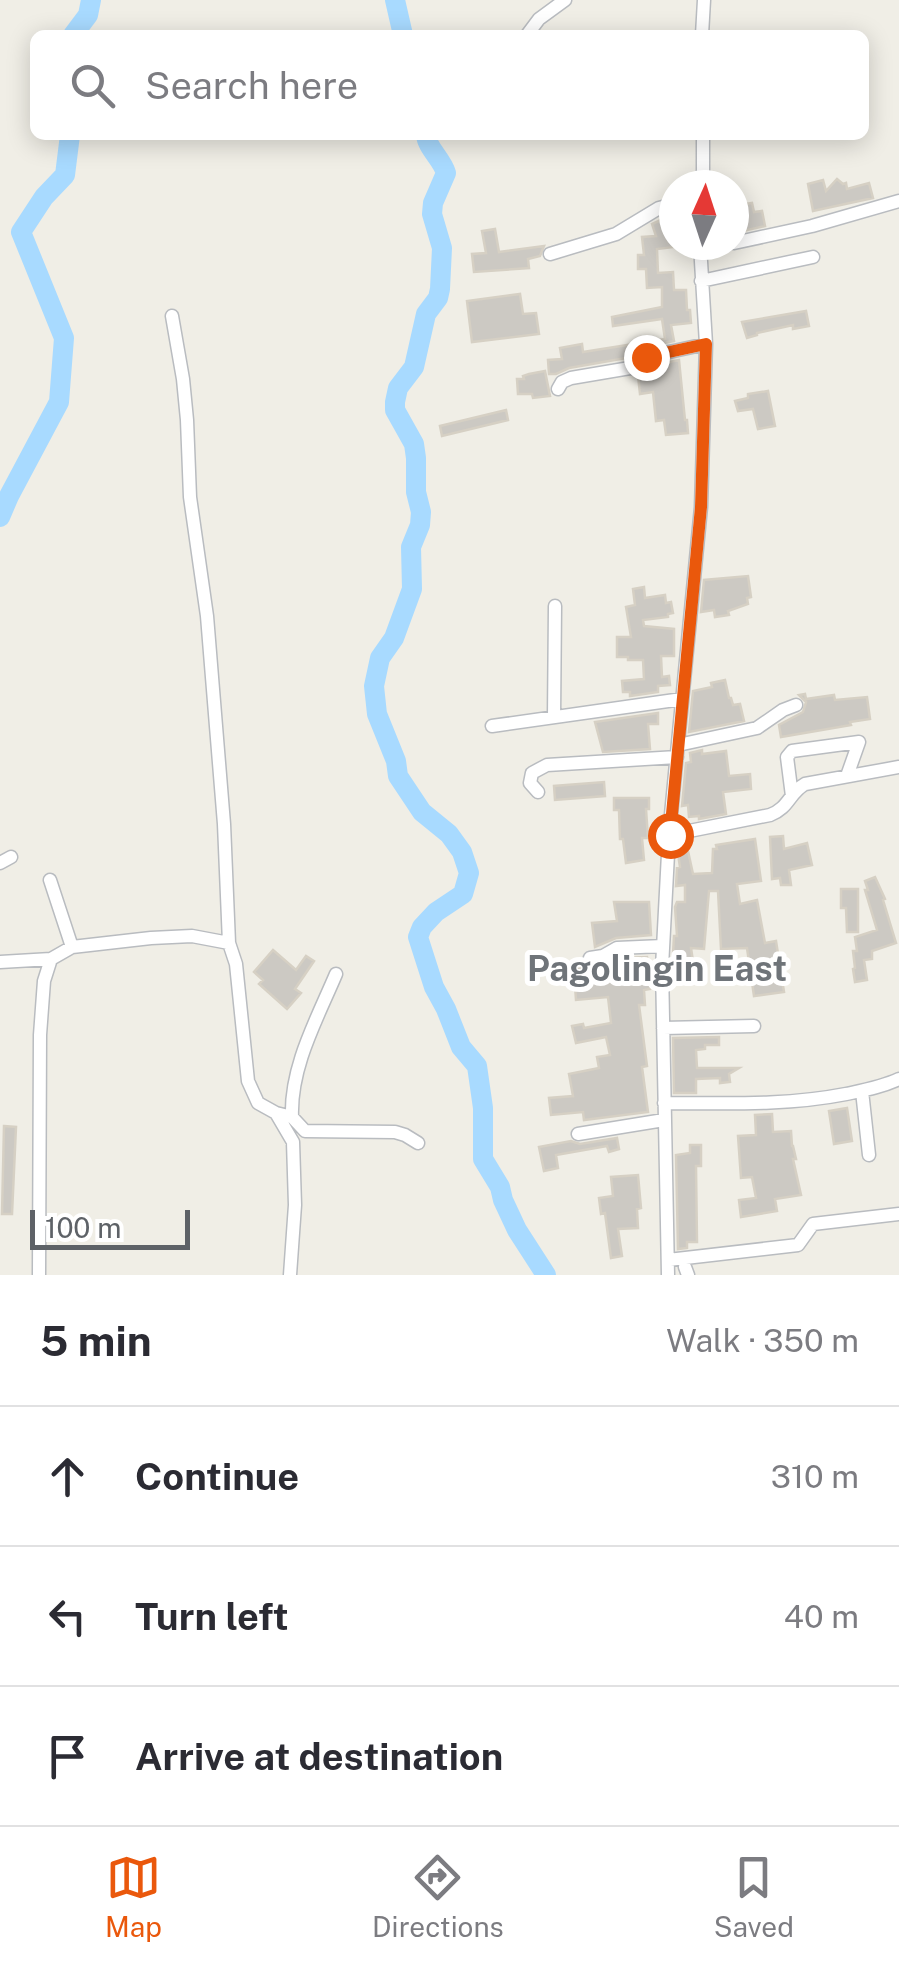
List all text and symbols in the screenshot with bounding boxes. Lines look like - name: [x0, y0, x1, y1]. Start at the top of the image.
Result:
- search box: [30, 30, 869, 140]
- icon: search: [65, 58, 120, 113]
- text: Search here: [145, 63, 358, 108]
- north arrow: [659, 170, 749, 260]
- route end: [624, 335, 670, 381]
- route start: [648, 813, 694, 859]
- district label: Pagolingin East: [527, 948, 787, 989]
- scale bar: [30, 1205, 190, 1250]
- text: 100 m: [45, 1211, 122, 1244]
- text: 5 min: [40, 1316, 152, 1365]
- text: Walk · 350 m: [666, 1322, 859, 1359]
- icon: ahead: [40, 1449, 95, 1504]
- text: Continue: [135, 1454, 299, 1499]
- text: 310 m: [771, 1458, 859, 1495]
- icon: left: [40, 1589, 95, 1644]
- text: Turn left: [135, 1594, 289, 1639]
- text: 40 m: [784, 1598, 859, 1635]
- icon: arrive: [40, 1729, 95, 1784]
- text: Arrive at destination: [135, 1734, 503, 1779]
- tab: Map: [105, 1850, 162, 1943]
- tab: Directions: [372, 1850, 504, 1943]
- tab: Saved: [714, 1850, 794, 1943]

